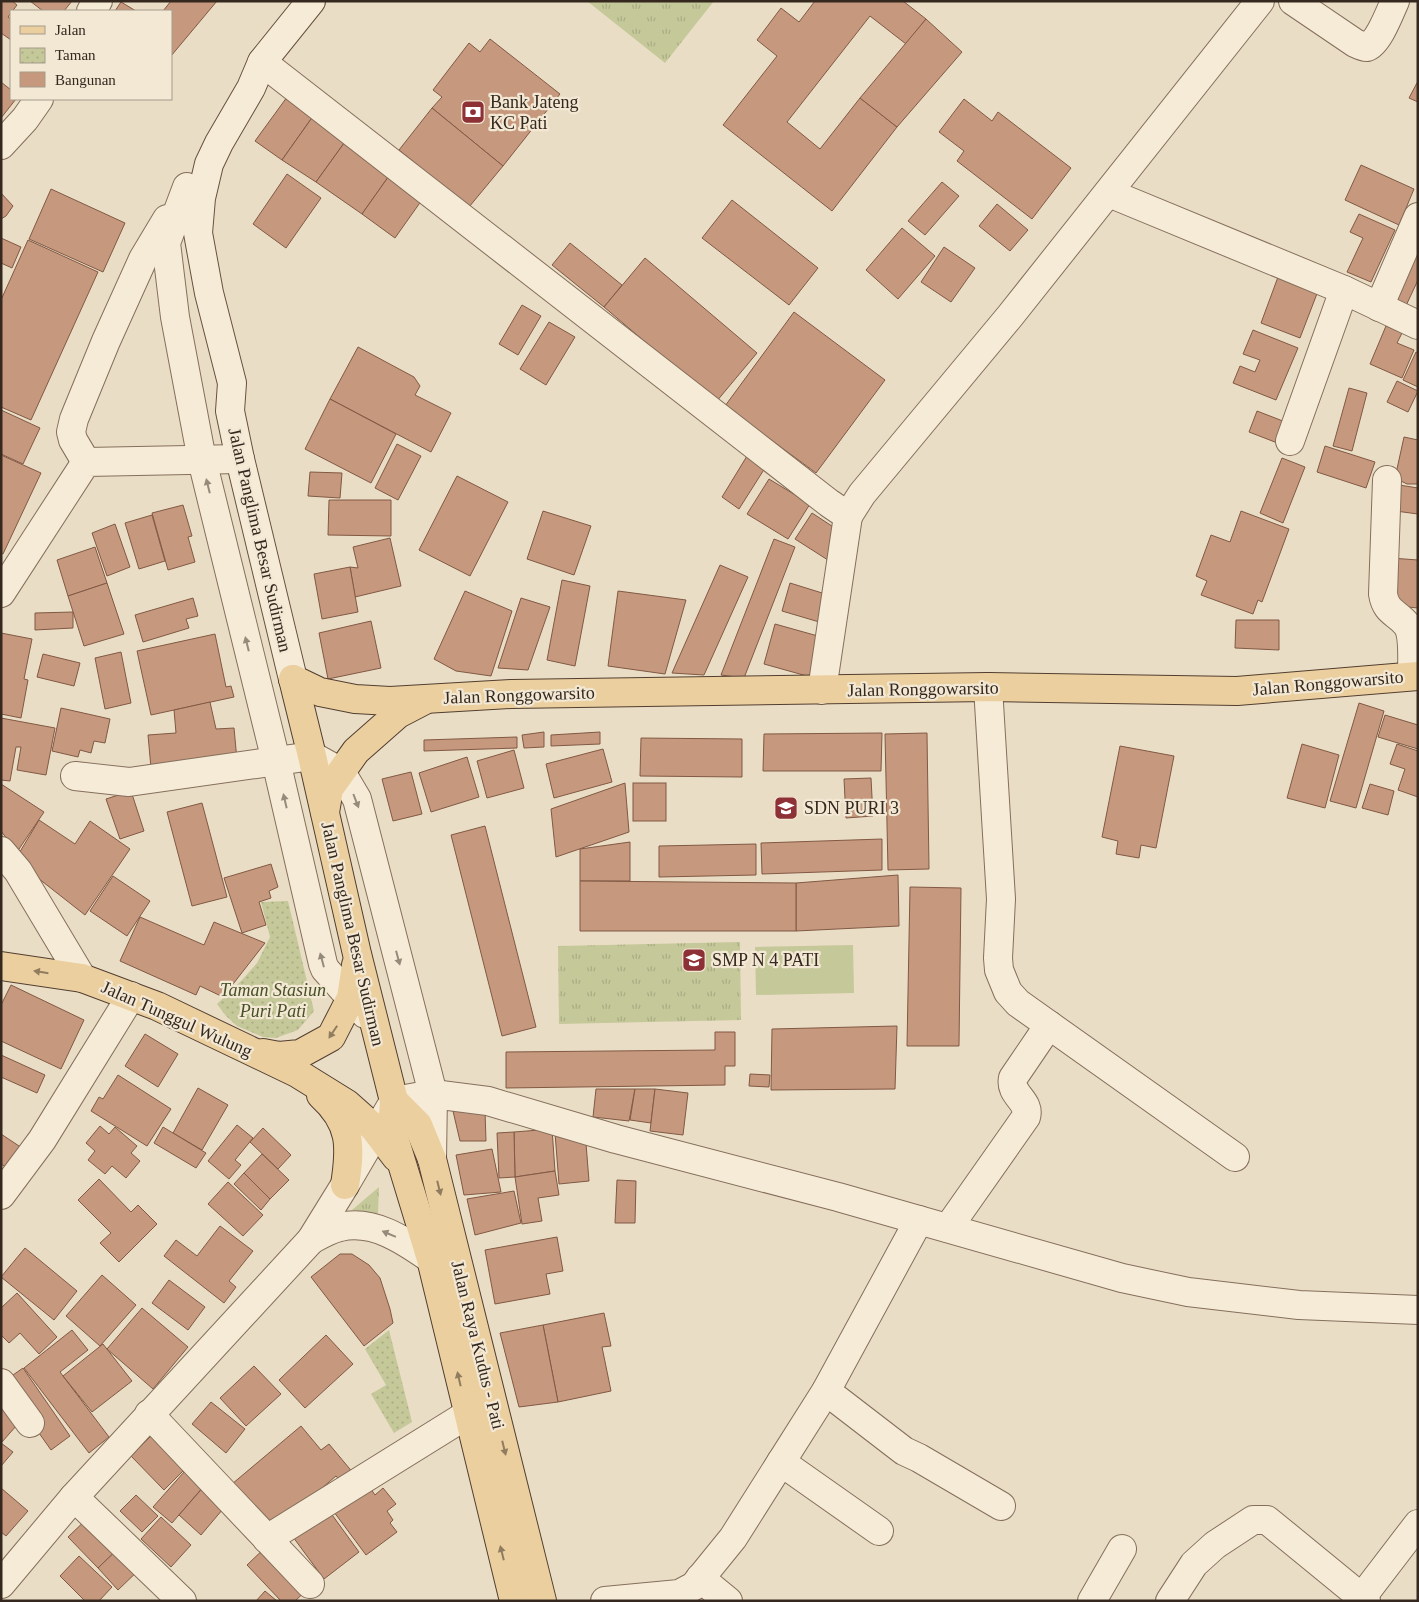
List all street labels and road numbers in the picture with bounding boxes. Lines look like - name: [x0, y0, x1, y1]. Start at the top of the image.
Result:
- street label: Jalan Panglima Besar Sudirman: [224, 426, 296, 654]
- street label: Jalan Ronggowarsito: [1252, 666, 1404, 700]
- street label: Jalan Ronggowarsito: [847, 678, 999, 700]
- street label: Jalan Ronggowarsito: [443, 682, 595, 708]
- street label: Jalan Panglima Besar Sudirman: [317, 820, 389, 1048]
- street label: Jalan Tunggul Wulung: [98, 977, 256, 1061]
- street label: Jalan Raya Kudus - Pati: [447, 1259, 509, 1431]

